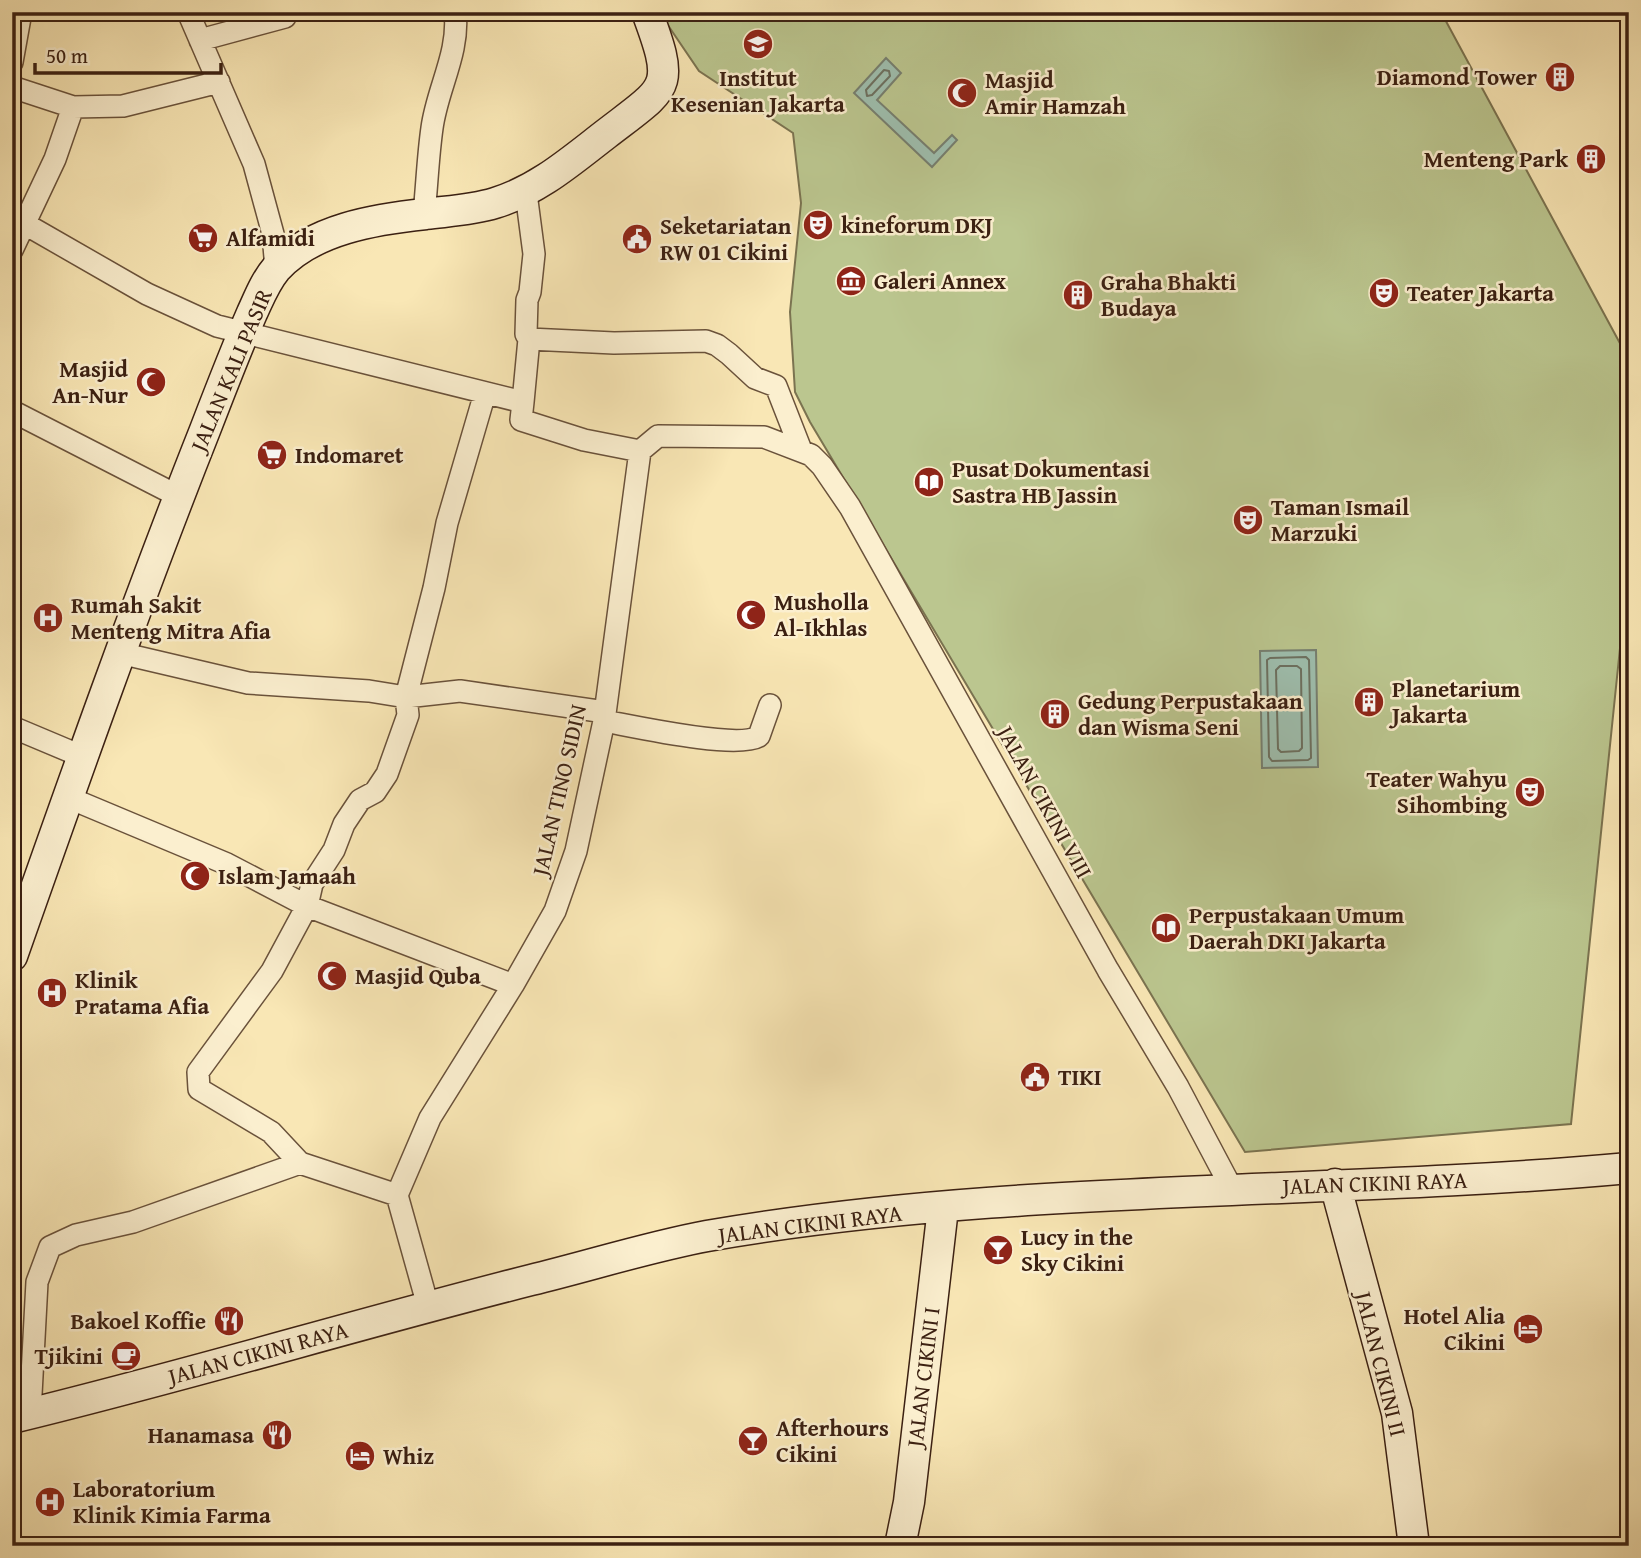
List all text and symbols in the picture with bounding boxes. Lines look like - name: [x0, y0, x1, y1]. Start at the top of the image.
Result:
- school or university icon: Institut Kesenian Jakarta: [741, 27, 775, 61]
- scale bar: [35, 32, 220, 76]
- text: 50 m: [46, 40, 88, 71]
- place label: Diamond Tower: [1377, 60, 1537, 93]
- building icon: Diamond Tower: [1543, 60, 1577, 94]
- place label: Institut Kesenian Jakarta: [671, 61, 845, 120]
- place label: Masjid Amir Hamzah: [985, 63, 1126, 122]
- mosque icon: Masjid Amir Hamzah: [945, 76, 979, 110]
- place label: Menteng Park: [1424, 142, 1569, 175]
- building icon: Menteng Park: [1574, 142, 1608, 176]
- theatre icon: kineforum DKJ: [801, 208, 835, 242]
- place label: kineforum DKJ: [841, 208, 992, 241]
- place label: Seketariatan RW 01 Cikini: [660, 209, 792, 268]
- supermarket icon: Alfamidi: [186, 221, 220, 255]
- place label: Alfamidi: [226, 221, 315, 254]
- public building icon: Seketariatan RW 01 Cikini: [620, 222, 654, 256]
- museum icon: Galeri Annex: [834, 264, 868, 298]
- place label: Galeri Annex: [874, 264, 1006, 297]
- place label: Graha Bhakti Budaya: [1101, 265, 1236, 324]
- theatre icon: Teater Jakarta: [1367, 276, 1401, 310]
- place label: Teater Jakarta: [1407, 276, 1554, 309]
- building icon: Graha Bhakti Budaya: [1061, 278, 1095, 312]
- street label: JALAN KALI PASIR: [180, 283, 280, 459]
- place label: Masjid An-Nur: [52, 352, 129, 411]
- mosque icon: Masjid An-Nur: [134, 365, 168, 399]
- supermarket icon: Indomaret: [255, 438, 289, 472]
- place label: Indomaret: [295, 438, 404, 471]
- place label: Pusat Dokumentasi Sastra HB Jassin: [952, 452, 1150, 511]
- library icon: Pusat Dokumentasi Sastra HB Jassin: [912, 465, 946, 499]
- place label: Taman Ismail Marzuki: [1271, 490, 1409, 549]
- theatre icon: Taman Ismail Marzuki: [1231, 503, 1265, 537]
- place label: Musholla Al-Ikhlas: [774, 585, 869, 644]
- place label: Rumah Sakit Menteng Mitra Afia: [71, 588, 271, 647]
- mosque icon: Musholla Al-Ikhlas: [734, 598, 768, 632]
- hospital icon: Rumah Sakit Menteng Mitra Afia: [31, 601, 65, 635]
- place label: Planetarium Jakarta: [1388, 672, 1521, 731]
- place label: Gedung Perpustakaan dan Wisma Seni: [1078, 684, 1303, 743]
- building icon: Planetarium Jakarta: [1352, 685, 1386, 719]
- building icon: Gedung Perpustakaan dan Wisma Seni: [1038, 697, 1072, 731]
- street label: JALAN TINO SIDIN: [522, 701, 594, 882]
- street label: JALAN CIKINI VIII: [988, 717, 1101, 884]
- place label: Teater Wahyu Sihombing: [1367, 762, 1508, 821]
- theatre icon: Teater Wahyu Sihombing: [1513, 775, 1547, 809]
- mosque icon: Islam Jamaah: [178, 859, 212, 893]
- place label: Islam Jamaah: [218, 859, 356, 892]
- place label: Perpustakaan Umum Daerah DKI Jakarta: [1189, 898, 1405, 957]
- library icon: Perpustakaan Umum Daerah DKI Jakarta: [1149, 911, 1183, 945]
- mosque icon: Masjid Quba: [315, 959, 349, 993]
- place label: Masjid Quba: [355, 959, 481, 992]
- place label: Klinik Pratama Afia: [75, 963, 209, 1022]
- hospital icon: Klinik Pratama Afia: [35, 976, 69, 1010]
- public building icon: TIKI: [1018, 1060, 1052, 1094]
- place label: TIKI: [1058, 1060, 1102, 1093]
- street label: JALAN CIKINI RAYA: [1279, 1163, 1468, 1202]
- street label: JALAN CIKINI RAYA: [713, 1196, 904, 1252]
- place label: Lucy in the Sky Cikini: [1021, 1220, 1133, 1279]
- bar icon: Lucy in the Sky Cikini: [981, 1233, 1015, 1267]
- street label: JALAN CIKINI II: [1347, 1285, 1415, 1440]
- place label: Hotel Alia Cikini: [1404, 1299, 1505, 1358]
- place label: Bakoel Koffie: [70, 1304, 206, 1337]
- restaurant icon: Bakoel Koffie: [212, 1304, 246, 1338]
- street label: JALAN CIKINI I: [897, 1305, 947, 1452]
- hotel icon: Hotel Alia Cikini: [1511, 1312, 1545, 1346]
- street label: JALAN CIKINI RAYA: [161, 1313, 352, 1393]
- place label: Tjikini: [35, 1339, 103, 1372]
- cafe icon: Tjikini: [109, 1339, 143, 1373]
- place label: Afterhours Cikini: [776, 1411, 889, 1470]
- place label: Hanamasa: [148, 1418, 254, 1451]
- restaurant icon: Hanamasa: [260, 1418, 294, 1452]
- bar icon: Afterhours Cikini: [736, 1424, 770, 1458]
- hotel icon: Whiz: [343, 1439, 377, 1473]
- place label: Whiz: [383, 1439, 434, 1472]
- place label: Laboratorium Klinik Kimia Farma: [73, 1472, 271, 1531]
- hospital icon: Laboratorium Klinik Kimia Farma: [33, 1485, 67, 1519]

